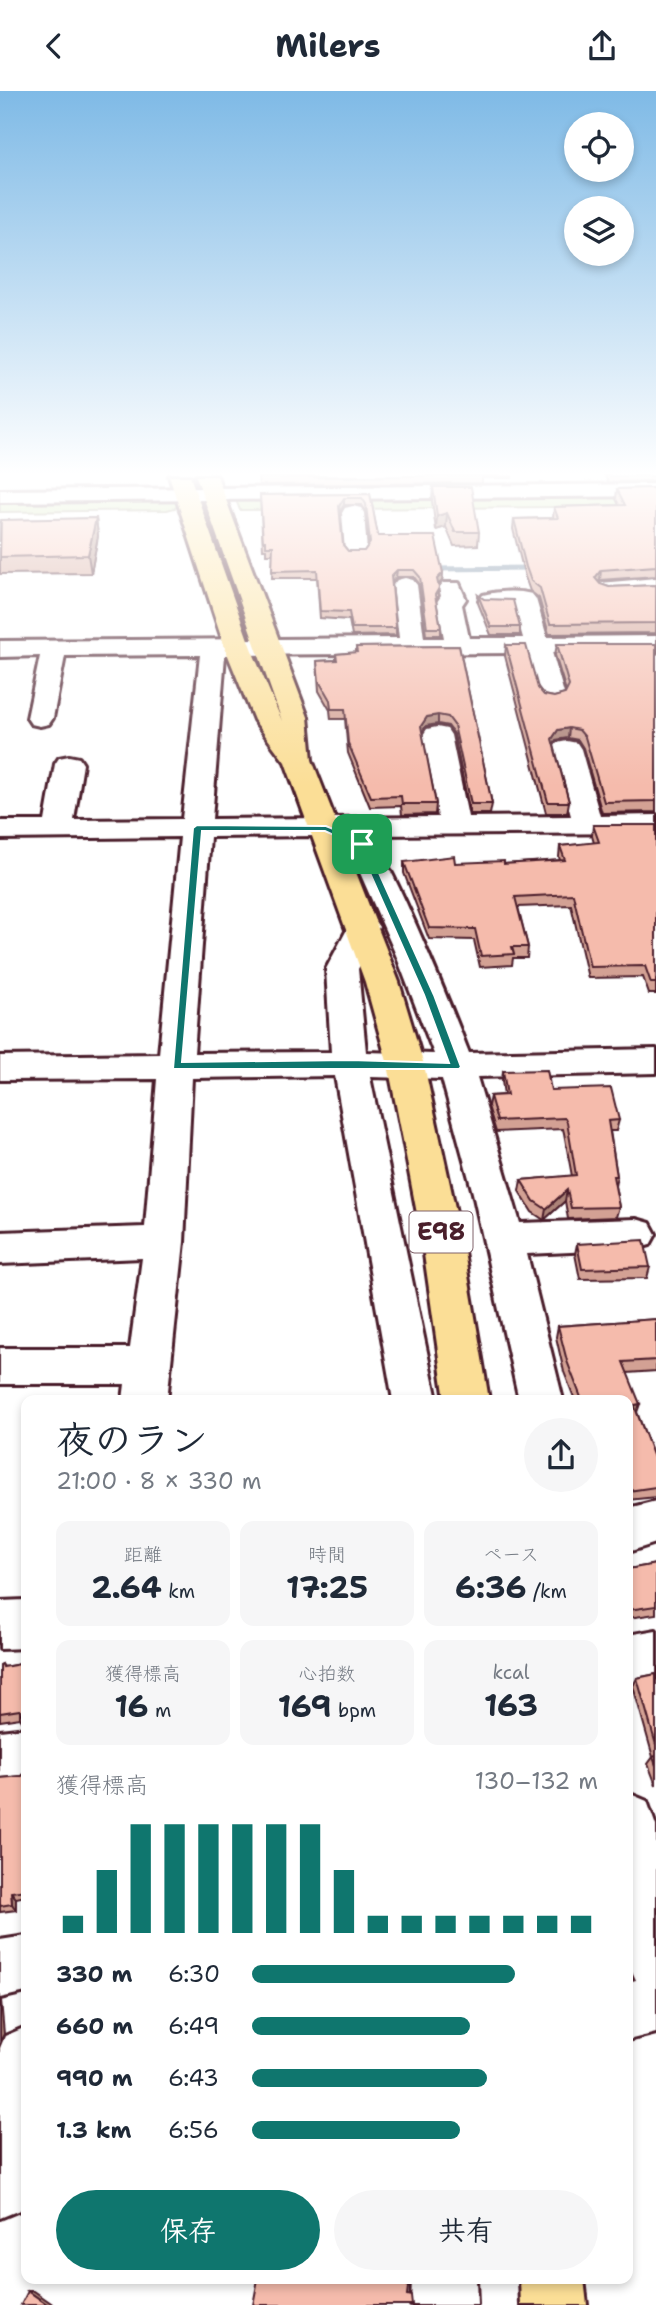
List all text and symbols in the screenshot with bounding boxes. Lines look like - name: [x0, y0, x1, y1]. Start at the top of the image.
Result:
- text: Milers: [275, 24, 381, 67]
- icon: back: [35, 27, 73, 65]
- icon: share: [583, 27, 621, 65]
- map controls: [564, 112, 634, 266]
- button: locate: [564, 112, 634, 182]
- button: layers: [564, 196, 634, 266]
- pin: [332, 814, 392, 874]
- icon: arrive: [343, 825, 381, 863]
- road number: E98: [410, 1211, 472, 1253]
- text: 夜のラン: [56, 1414, 208, 1465]
- button: share: [524, 1418, 598, 1492]
- text: 21:00 · 8 × 330 m: [56, 1466, 262, 1496]
- text: 距離: [124, 1542, 162, 1567]
- text: 時間: [308, 1542, 346, 1567]
- text: ペース: [483, 1542, 539, 1567]
- text: 2.64: [91, 1567, 162, 1608]
- text: 17:25: [286, 1567, 368, 1608]
- text: 6:36: [455, 1567, 526, 1608]
- text: km: [162, 1579, 195, 1604]
- text: /km: [526, 1579, 567, 1604]
- text: kcal: [493, 1660, 529, 1685]
- text: 獲得標高: [105, 1661, 181, 1686]
- text: 心拍数: [298, 1661, 356, 1686]
- text: 163: [484, 1685, 538, 1726]
- text: 16: [115, 1686, 149, 1727]
- text: 169: [278, 1686, 332, 1727]
- text: m: [149, 1698, 171, 1723]
- text: bpm: [332, 1698, 376, 1723]
- text: 130–132 m: [475, 1766, 598, 1796]
- text: 獲得標高: [56, 1770, 148, 1800]
- text: 330 m: [56, 1959, 133, 1989]
- text: 6:30: [168, 1959, 220, 1989]
- text: 660 m: [56, 2011, 133, 2041]
- text: 6:49: [168, 2011, 219, 2041]
- text: 990 m: [56, 2063, 133, 2093]
- text: 6:43: [168, 2063, 219, 2093]
- text: 1.3 km: [56, 2115, 131, 2145]
- text: 6:56: [168, 2115, 219, 2145]
- button: 保存: [56, 2190, 320, 2270]
- button: 共有: [334, 2190, 598, 2270]

